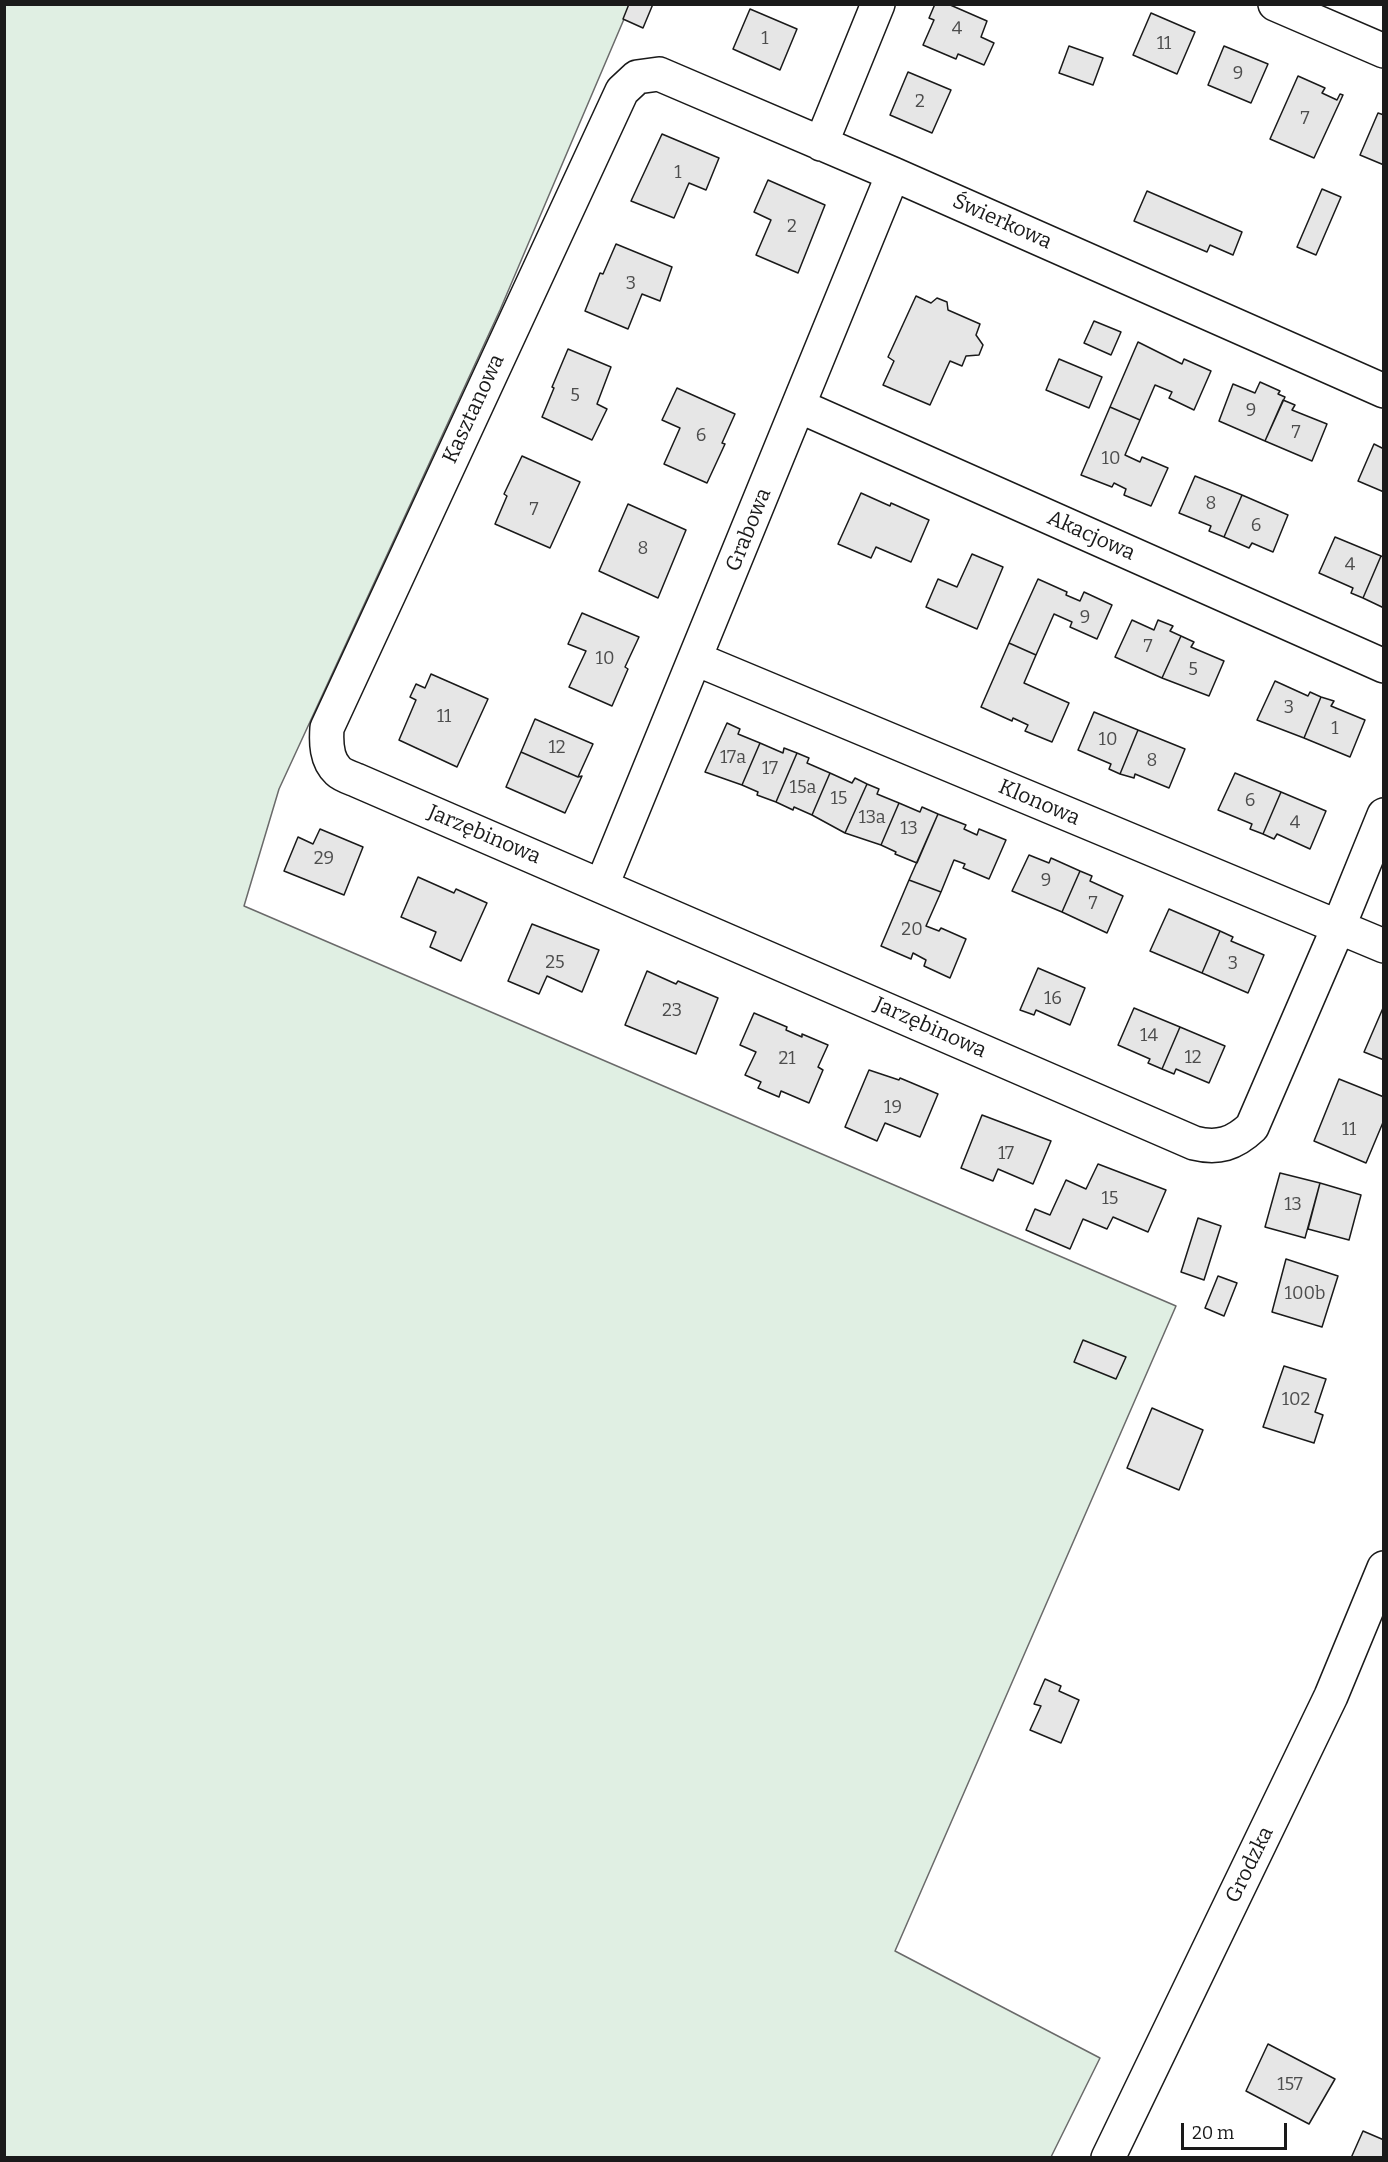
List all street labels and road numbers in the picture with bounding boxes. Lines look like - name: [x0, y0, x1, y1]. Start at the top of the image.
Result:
- street label: Świerkowa: [949, 189, 1055, 255]
- street label: Kasztanowa: [438, 351, 510, 467]
- street label: Grabowa: [721, 485, 777, 575]
- street label: Akacjowa: [1043, 506, 1139, 566]
- street label: Klonowa: [995, 775, 1083, 831]
- street label: Jarzębinowa: [424, 800, 544, 870]
- street label: Jarzębinowa: [870, 992, 990, 1064]
- street label: Grodzka: [1221, 1823, 1279, 1907]

